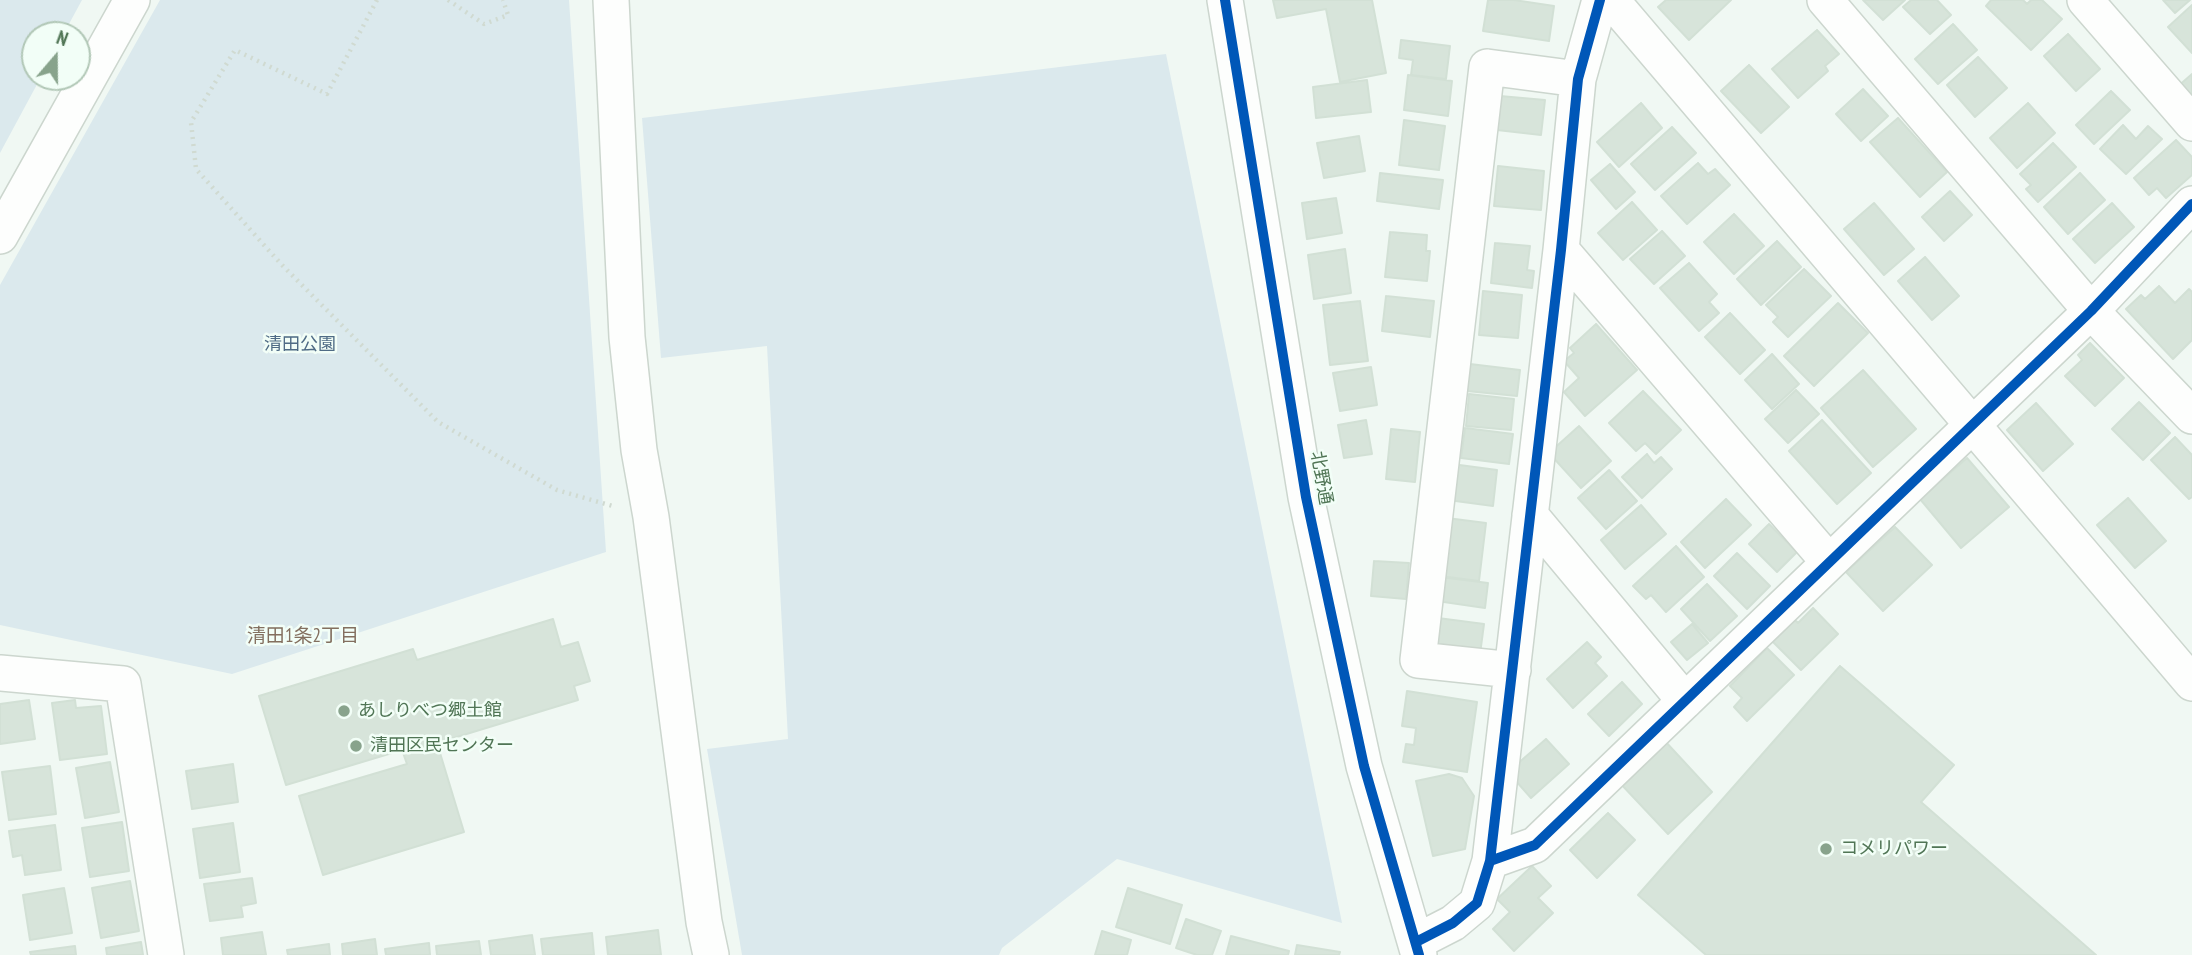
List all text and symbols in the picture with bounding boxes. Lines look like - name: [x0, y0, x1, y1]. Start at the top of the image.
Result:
- north arrow: [21, 21, 91, 91]
- text: N: [54, 25, 71, 51]
- park label: 清田公園: [264, 334, 336, 356]
- street label: 北野通: [1306, 450, 1336, 506]
- district label: 清田1条2丁目: [247, 626, 359, 648]
- place label: あしりべつ郷土館: [358, 700, 502, 722]
- marker: あしりべつ郷土館: [336, 703, 352, 719]
- place label: 清田区民センター: [370, 735, 514, 757]
- marker: 清田区民センター: [348, 738, 364, 754]
- place label: コメリパワー: [1840, 838, 1948, 860]
- marker: コメリパワー: [1818, 841, 1834, 857]

